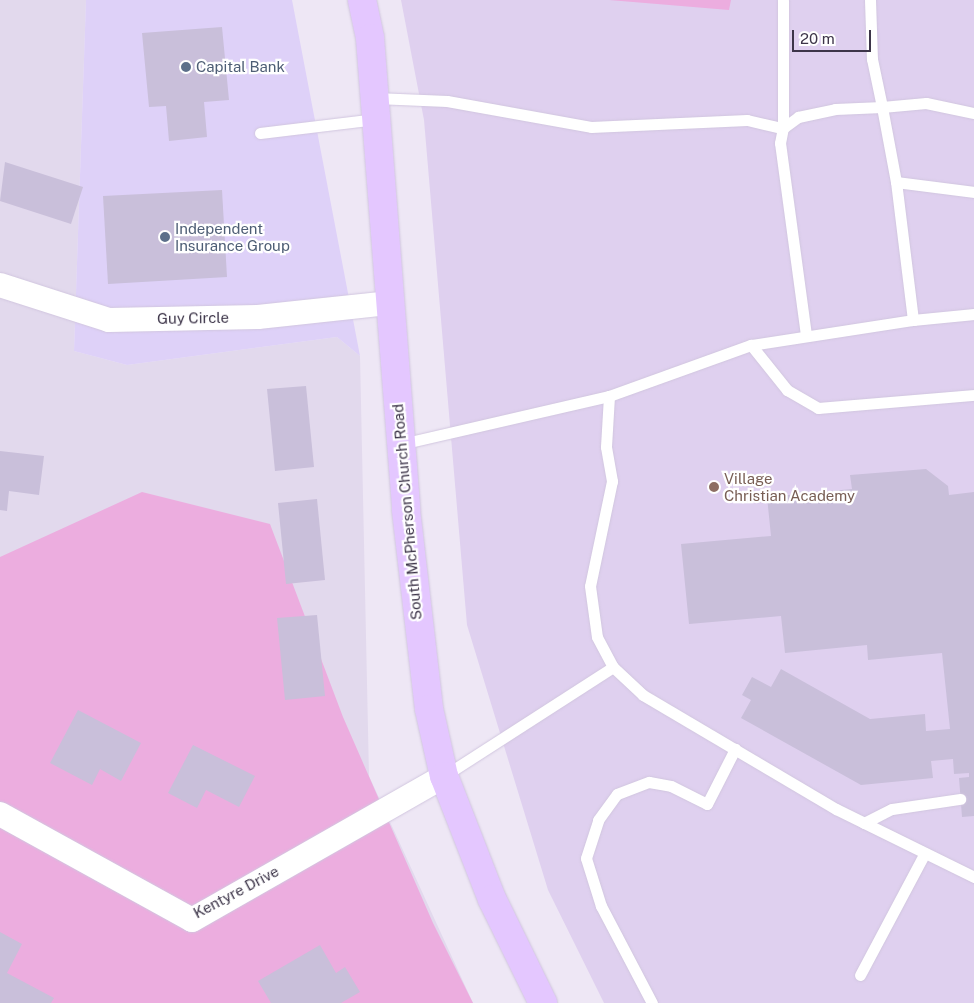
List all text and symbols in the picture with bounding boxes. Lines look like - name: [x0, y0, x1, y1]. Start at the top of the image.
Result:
- scale bar: [794, 20, 873, 52]
- text: 20 m: [800, 30, 835, 47]
- place label: Capital Bank: [196, 58, 285, 76]
- marker: Capital Bank: [180, 61, 192, 73]
- place label: Independent Insurance Group: [175, 219, 290, 254]
- marker: Independent Insurance Group: [159, 231, 171, 243]
- street label: Guy Circle: [157, 308, 229, 328]
- street label: South McPherson Church Road: [389, 403, 425, 621]
- place label: Village Christian Academy: [724, 469, 855, 504]
- marker: Village Christian Academy: [708, 481, 720, 493]
- street label: Kentyre Drive: [190, 862, 282, 922]

